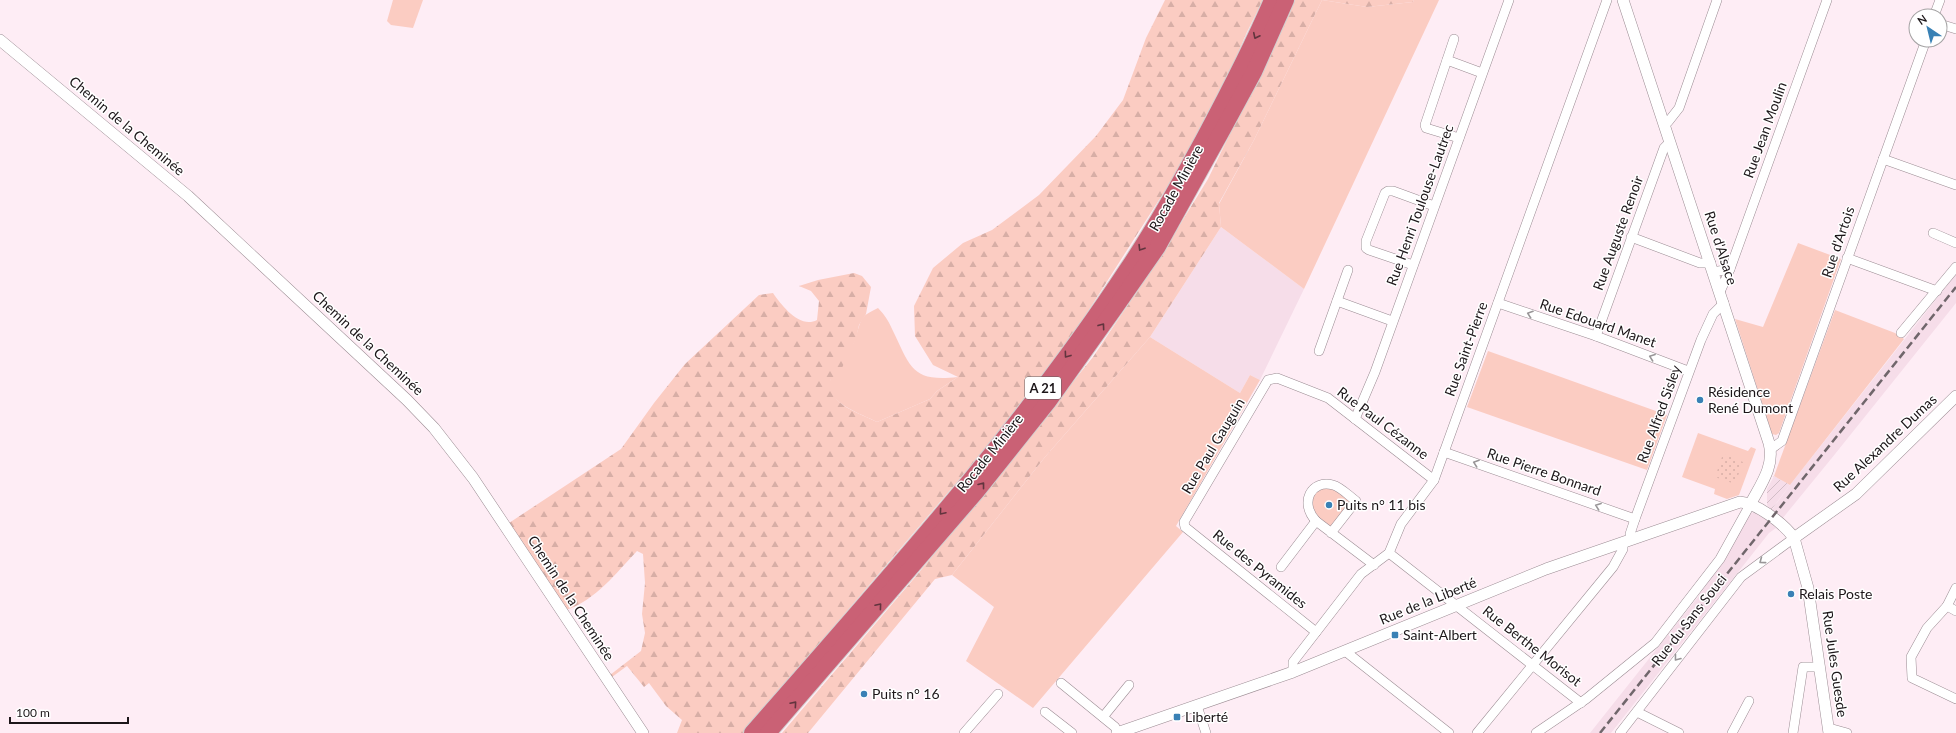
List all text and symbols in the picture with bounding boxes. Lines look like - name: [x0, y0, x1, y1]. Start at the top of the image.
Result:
- north arrow: [1908, 8, 1948, 48]
- text: N: [1915, 12, 1929, 27]
- one-way arrow: [1253, 31, 1261, 39]
- street label: Chemin de la Cheminée: [66, 72, 189, 179]
- street label: Rue Jean Moulin: [1739, 79, 1790, 180]
- street label: Rue Henri Toulouse-Lautrec: [1382, 122, 1457, 288]
- street label: Rocade Minière: [1145, 142, 1206, 234]
- street label: Rue Auguste Renoir: [1589, 173, 1646, 293]
- street label: Rue d'Artois: [1817, 204, 1858, 280]
- street label: Rue d'Alsace: [1702, 209, 1741, 287]
- one-way arrow: [1138, 244, 1145, 251]
- street label: Chemin de la Cheminée: [309, 287, 427, 398]
- street label: Rue Edouard Manet: [1538, 295, 1658, 350]
- street label: Rue Saint-Pierre: [1441, 299, 1491, 398]
- one-way arrow: [1526, 310, 1533, 319]
- one-way arrow: [1097, 323, 1105, 330]
- one-way arrow: [1064, 351, 1072, 358]
- one-way arrow: [1649, 354, 1656, 362]
- street label: Rue Alfred Sisley: [1633, 362, 1684, 465]
- road number: A 21: [1025, 377, 1061, 399]
- street label: Rue Paul Cézanne: [1334, 383, 1432, 462]
- place label: Résidence René Dumont: [1708, 383, 1793, 416]
- street label: Rue Alexandre Dumas: [1829, 390, 1940, 495]
- street label: Rue Paul Gauguin: [1177, 395, 1248, 497]
- marker: Résidence René Dumont: [1695, 395, 1705, 405]
- street label: Rocade Minière: [953, 410, 1026, 495]
- street label: Rue Pierre Bonnard: [1485, 444, 1603, 499]
- one-way arrow: [1472, 459, 1479, 468]
- one-way arrow: [977, 483, 984, 490]
- place label: Puits n° 11 bis: [1337, 496, 1425, 513]
- marker: Puits n° 11 bis: [1324, 500, 1334, 510]
- one-way arrow: [1595, 503, 1602, 511]
- one-way arrow: [940, 507, 947, 514]
- street label: Rue des Pyramides: [1210, 526, 1311, 612]
- street label: Chemin de la Cheminée: [525, 532, 618, 663]
- one-way arrow: [1760, 556, 1767, 563]
- street label: Rue du Sans Souci: [1648, 570, 1730, 669]
- street label: Rue de la Liberté: [1377, 573, 1479, 628]
- place label: Relais Poste: [1799, 585, 1872, 602]
- marker: Relais Poste: [1786, 589, 1796, 599]
- street label: Rue Berthe Morisot: [1480, 602, 1585, 689]
- one-way arrow: [875, 603, 882, 610]
- street label: Rue Jules Guesde: [1820, 610, 1851, 718]
- place label: Saint-Albert: [1403, 626, 1477, 643]
- marker: Saint-Albert: [1390, 630, 1400, 640]
- one-way arrow: [1675, 654, 1682, 661]
- place label: Puits n° 16: [872, 685, 940, 702]
- marker: Puits n° 16: [859, 689, 869, 699]
- scale bar: [10, 699, 128, 725]
- one-way arrow: [789, 701, 796, 708]
- text: 100 m: [16, 705, 50, 720]
- place label: Liberté: [1185, 708, 1228, 725]
- marker: Liberté: [1172, 712, 1182, 722]

